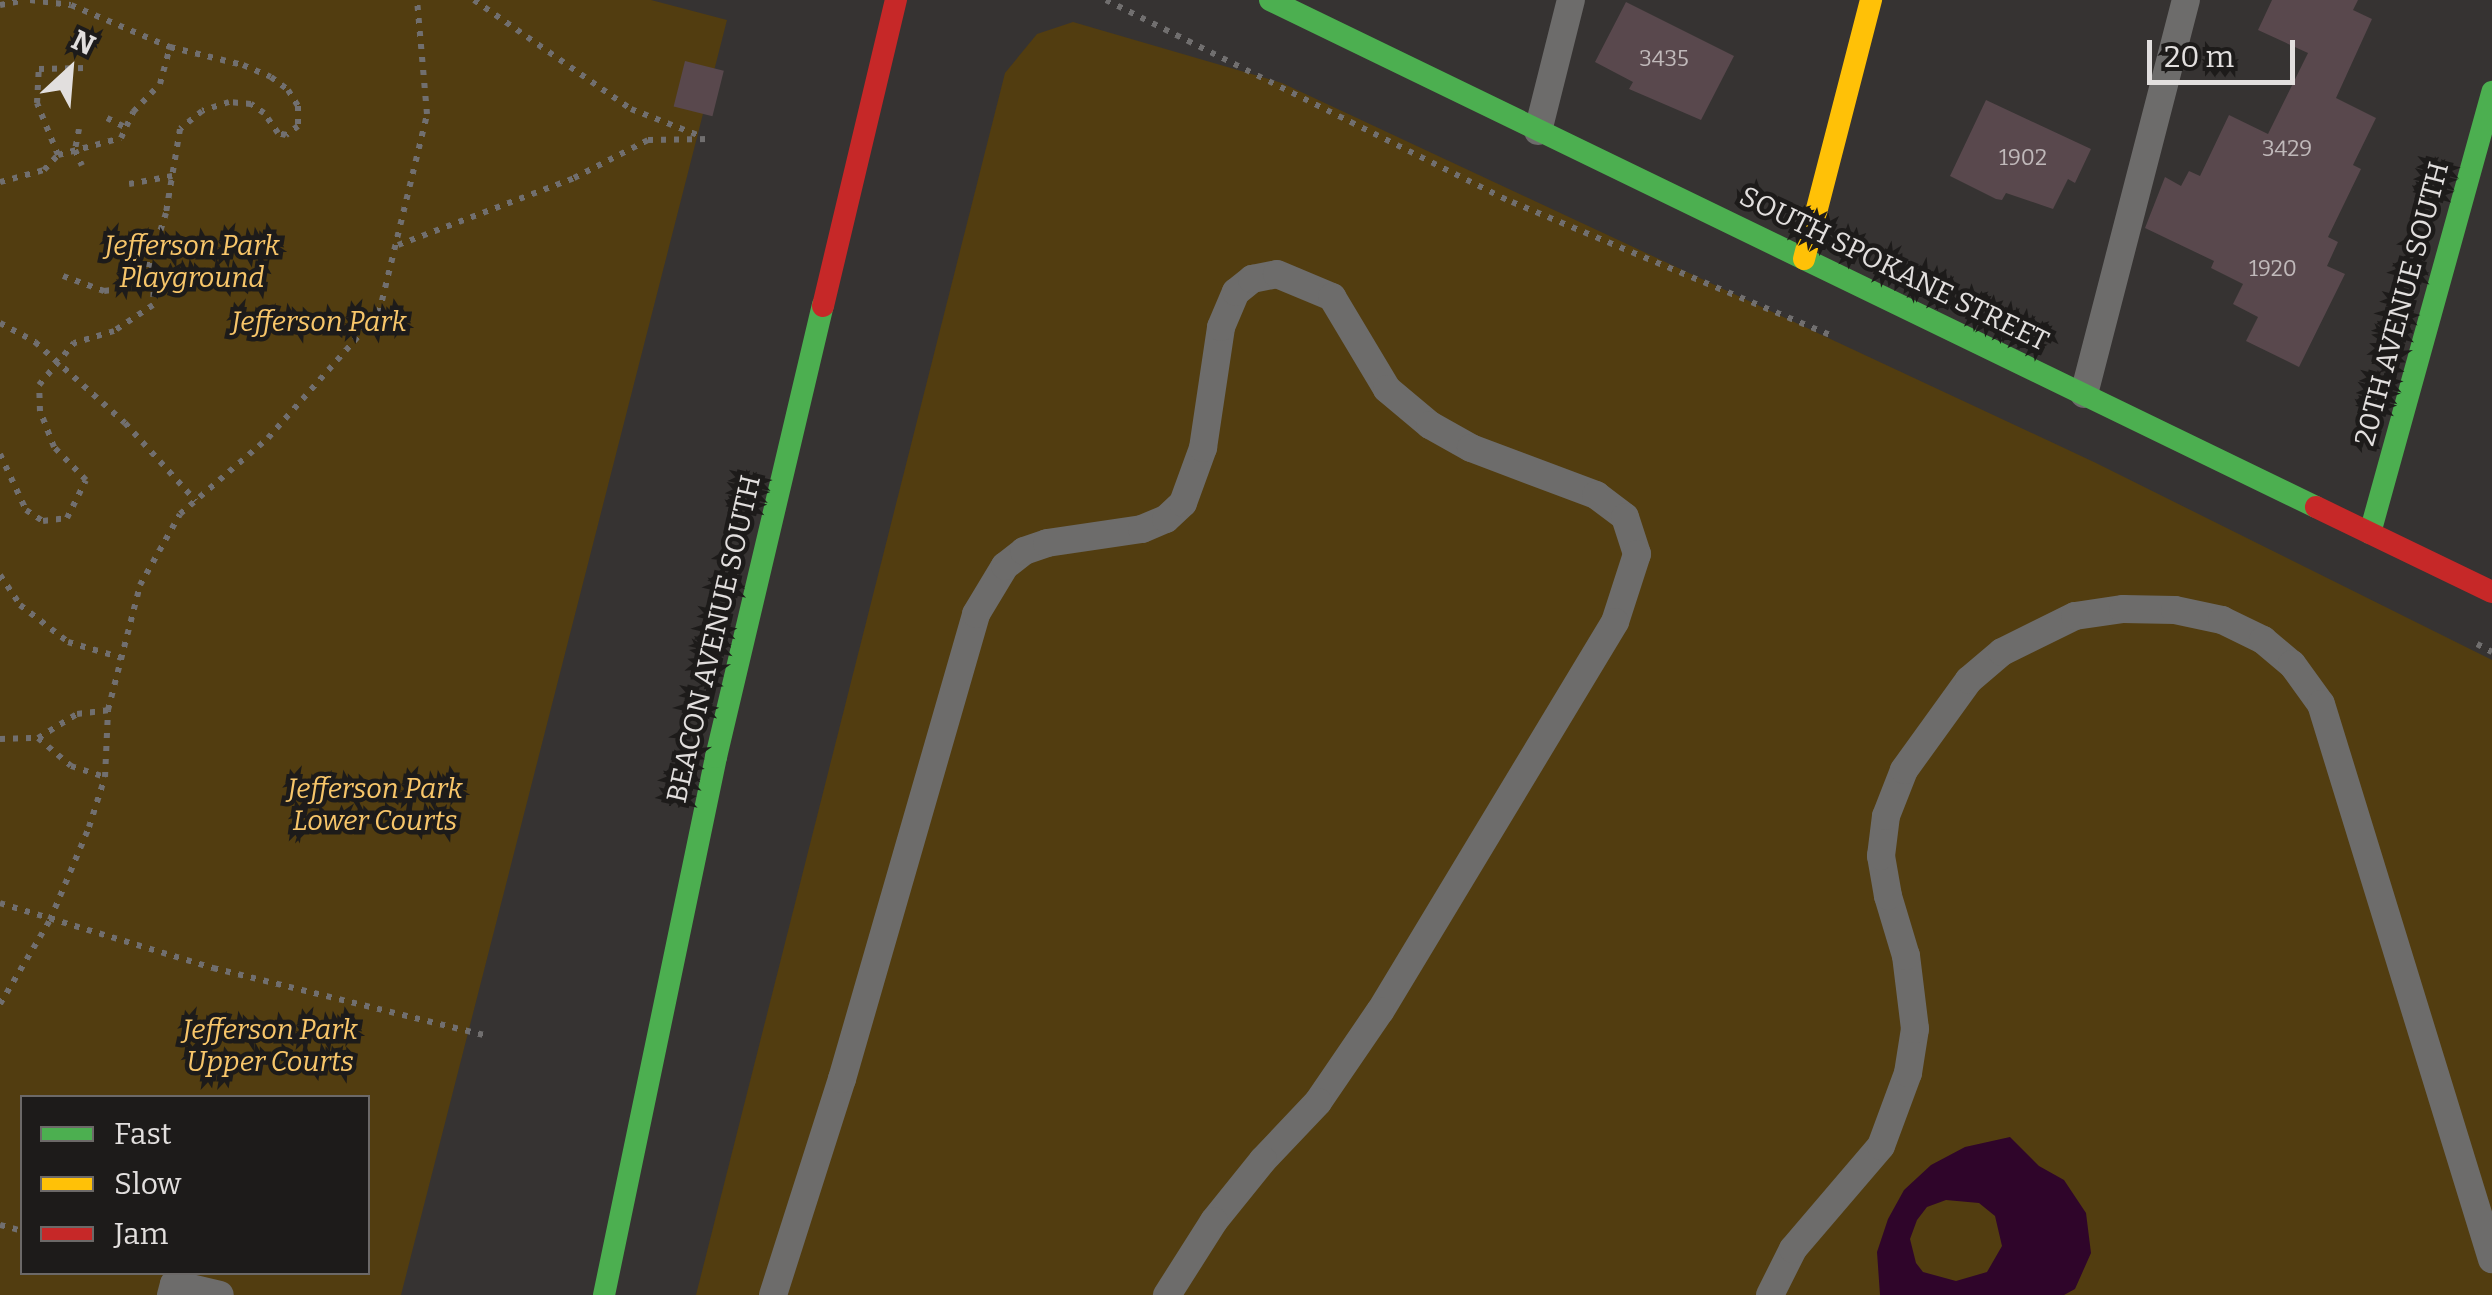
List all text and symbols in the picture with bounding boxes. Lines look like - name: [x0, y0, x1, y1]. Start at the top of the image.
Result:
- north arrow: [20, 20, 120, 120]
- scale bar: [2152, 20, 2300, 82]
- text: N: [66, 23, 100, 62]
- text: 20 m: [2164, 39, 2234, 75]
- house number: 3435: [1639, 46, 1689, 72]
- house number: 3429: [2262, 136, 2312, 162]
- house number: 1902: [1999, 145, 2047, 171]
- street label: 20TH AVENUE SOUTH: [2348, 158, 2456, 450]
- street label: SOUTH SPOKANE STREET: [1734, 179, 2054, 359]
- park label: Jefferson Park Playground: [104, 229, 280, 295]
- house number: 1920: [2249, 256, 2297, 282]
- park label: Jefferson Park: [231, 305, 407, 339]
- street label: BEACON AVENUE SOUTH: [660, 472, 768, 806]
- park label: Jefferson Park Lower Courts: [287, 772, 463, 838]
- park label: Jefferson Park Upper Courts: [182, 1013, 358, 1079]
- legend: [20, 1095, 370, 1275]
- text: Fast: [114, 1116, 172, 1152]
- text: Slow: [114, 1166, 181, 1202]
- text: Jam: [114, 1216, 168, 1252]

